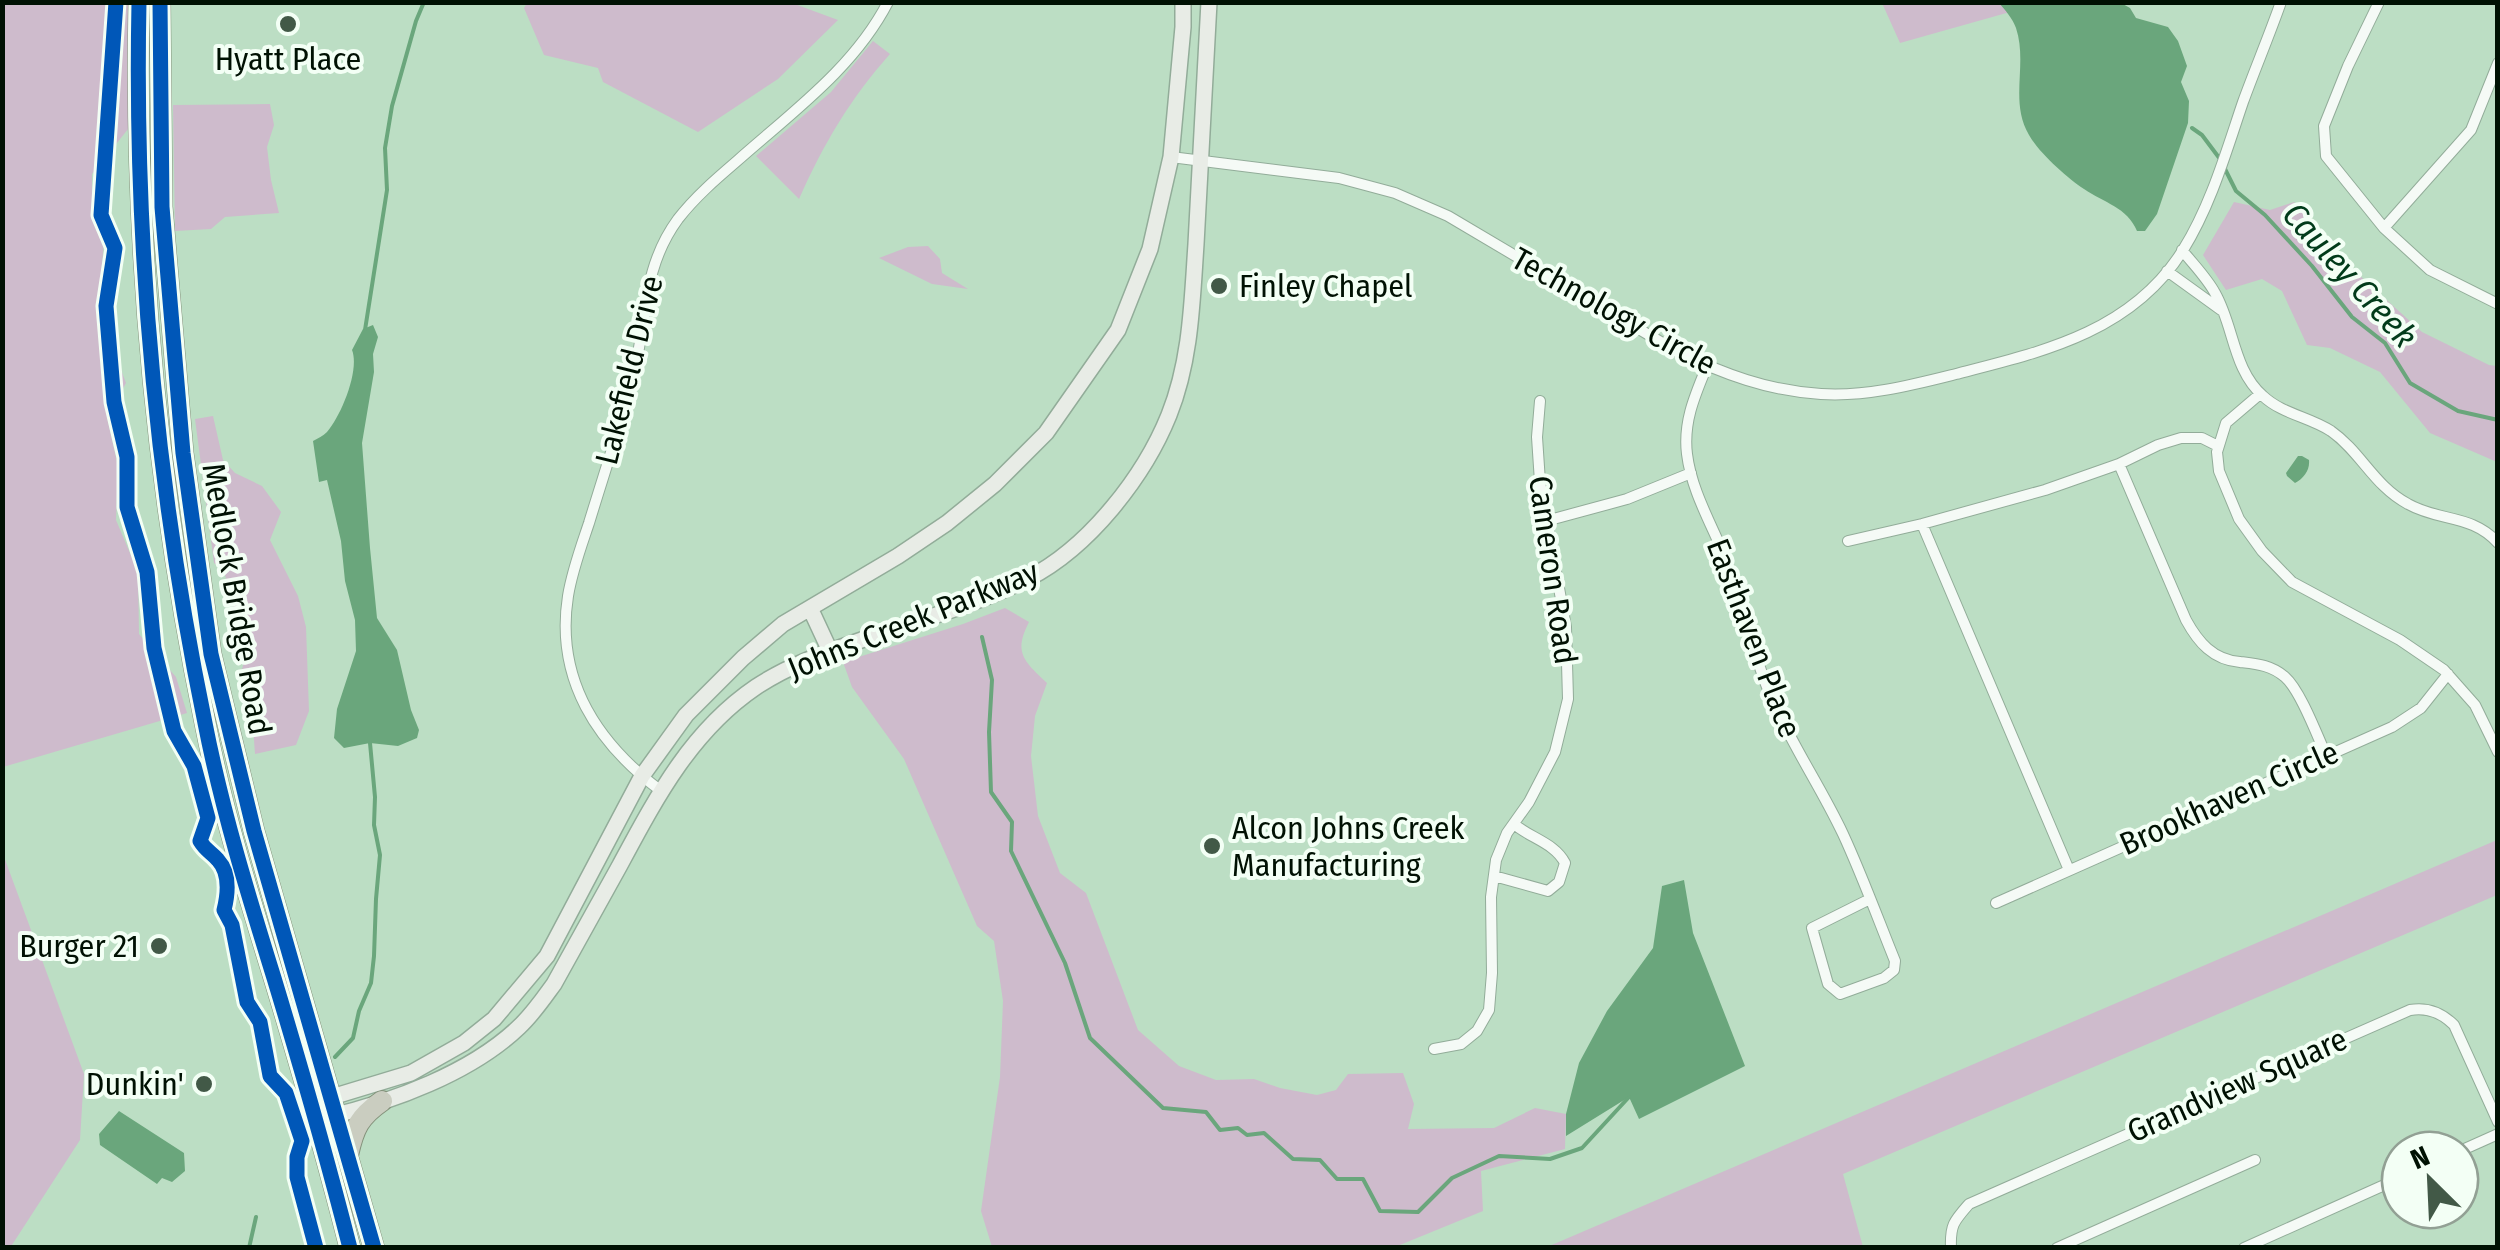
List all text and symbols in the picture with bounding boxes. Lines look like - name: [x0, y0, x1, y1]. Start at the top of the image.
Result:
- marker: Hyatt Place: [277, 13, 299, 35]
- place label: Hyatt Place: [215, 40, 361, 78]
- water label: Cauley Creek: [2274, 194, 2426, 356]
- street label: Technology Circle: [1505, 239, 1723, 383]
- place label: Finley Chapel: [1239, 267, 1412, 305]
- street label: Lakefield Drive: [587, 272, 671, 468]
- marker: Finley Chapel: [1208, 275, 1230, 297]
- street label: Medlock Bridge Road: [194, 460, 280, 738]
- street label: Cameron Road: [1521, 473, 1585, 667]
- street label: Easthaven Place: [1699, 533, 1809, 743]
- street label: Johns Creek Parkway: [782, 552, 1045, 688]
- street label: Brookhaven Circle: [2114, 733, 2344, 863]
- place label: Alcon Johns Creek Manufacturing: [1232, 809, 1465, 884]
- marker: Alcon Johns Creek Manufacturing: [1201, 835, 1223, 857]
- place label: Burger 21: [19, 927, 139, 965]
- marker: Burger 21: [148, 935, 170, 957]
- street label: Grandview Square: [2121, 1020, 2353, 1150]
- place label: Dunkin': [86, 1065, 184, 1103]
- marker: Dunkin': [193, 1073, 215, 1095]
- north arrow: [2380, 1130, 2480, 1230]
- text: N: [2406, 1139, 2434, 1176]

